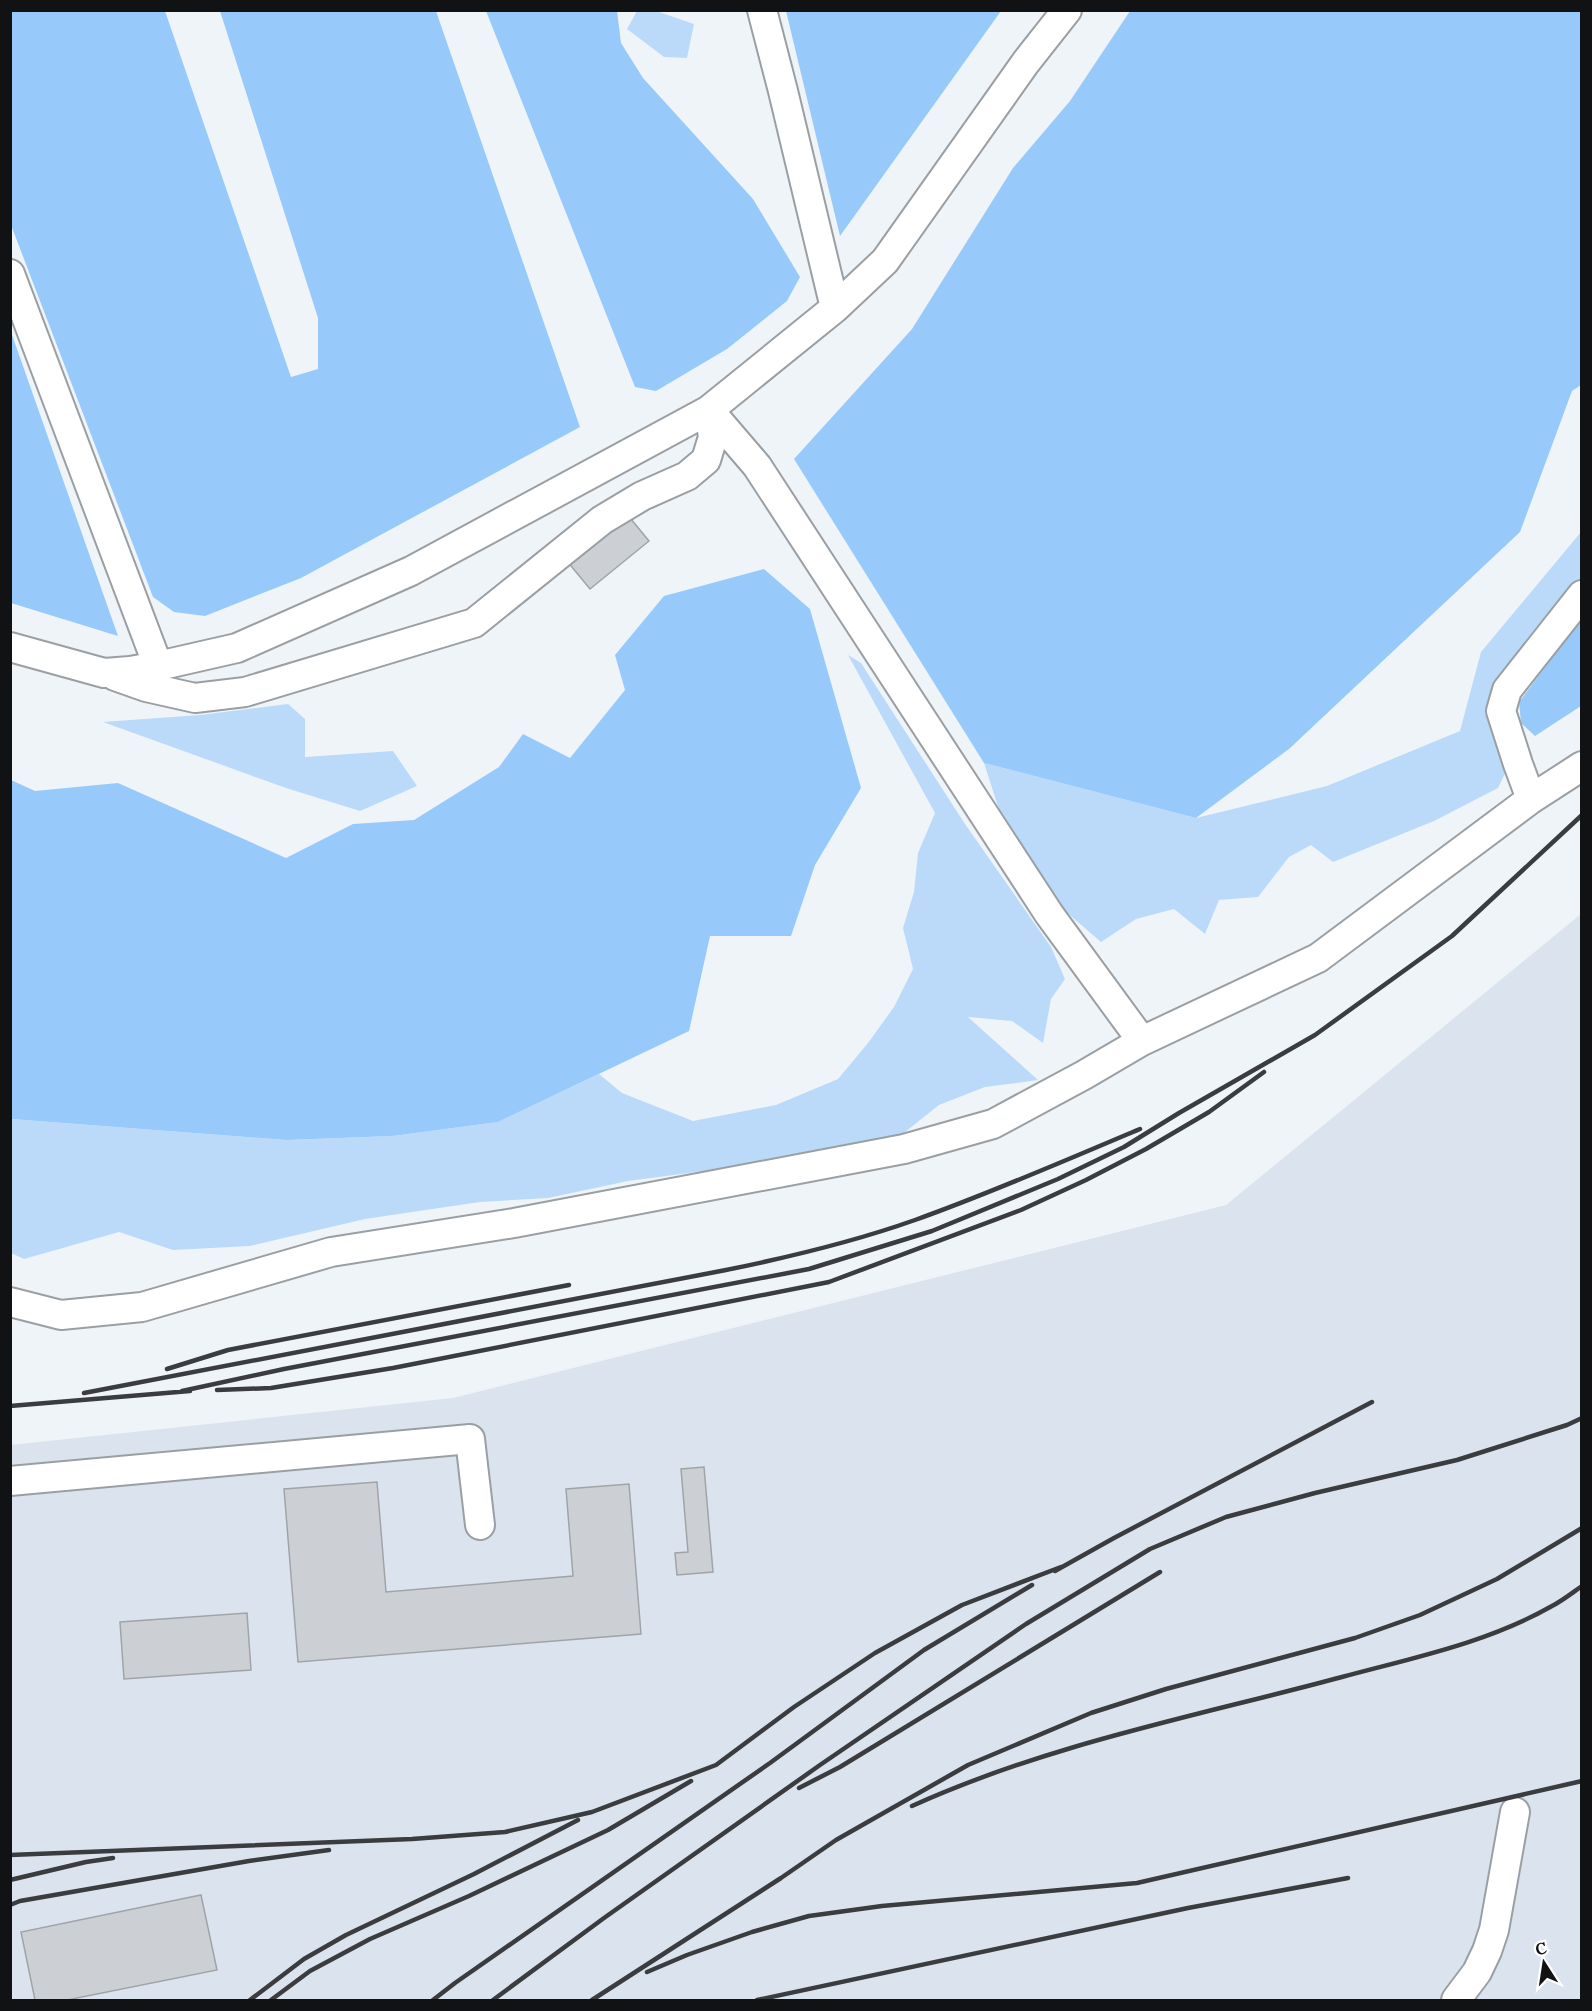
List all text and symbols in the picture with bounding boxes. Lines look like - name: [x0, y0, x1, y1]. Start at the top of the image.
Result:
- north arrow: [1514, 1933, 1574, 1993]
- text: С: [1533, 1937, 1548, 1959]

